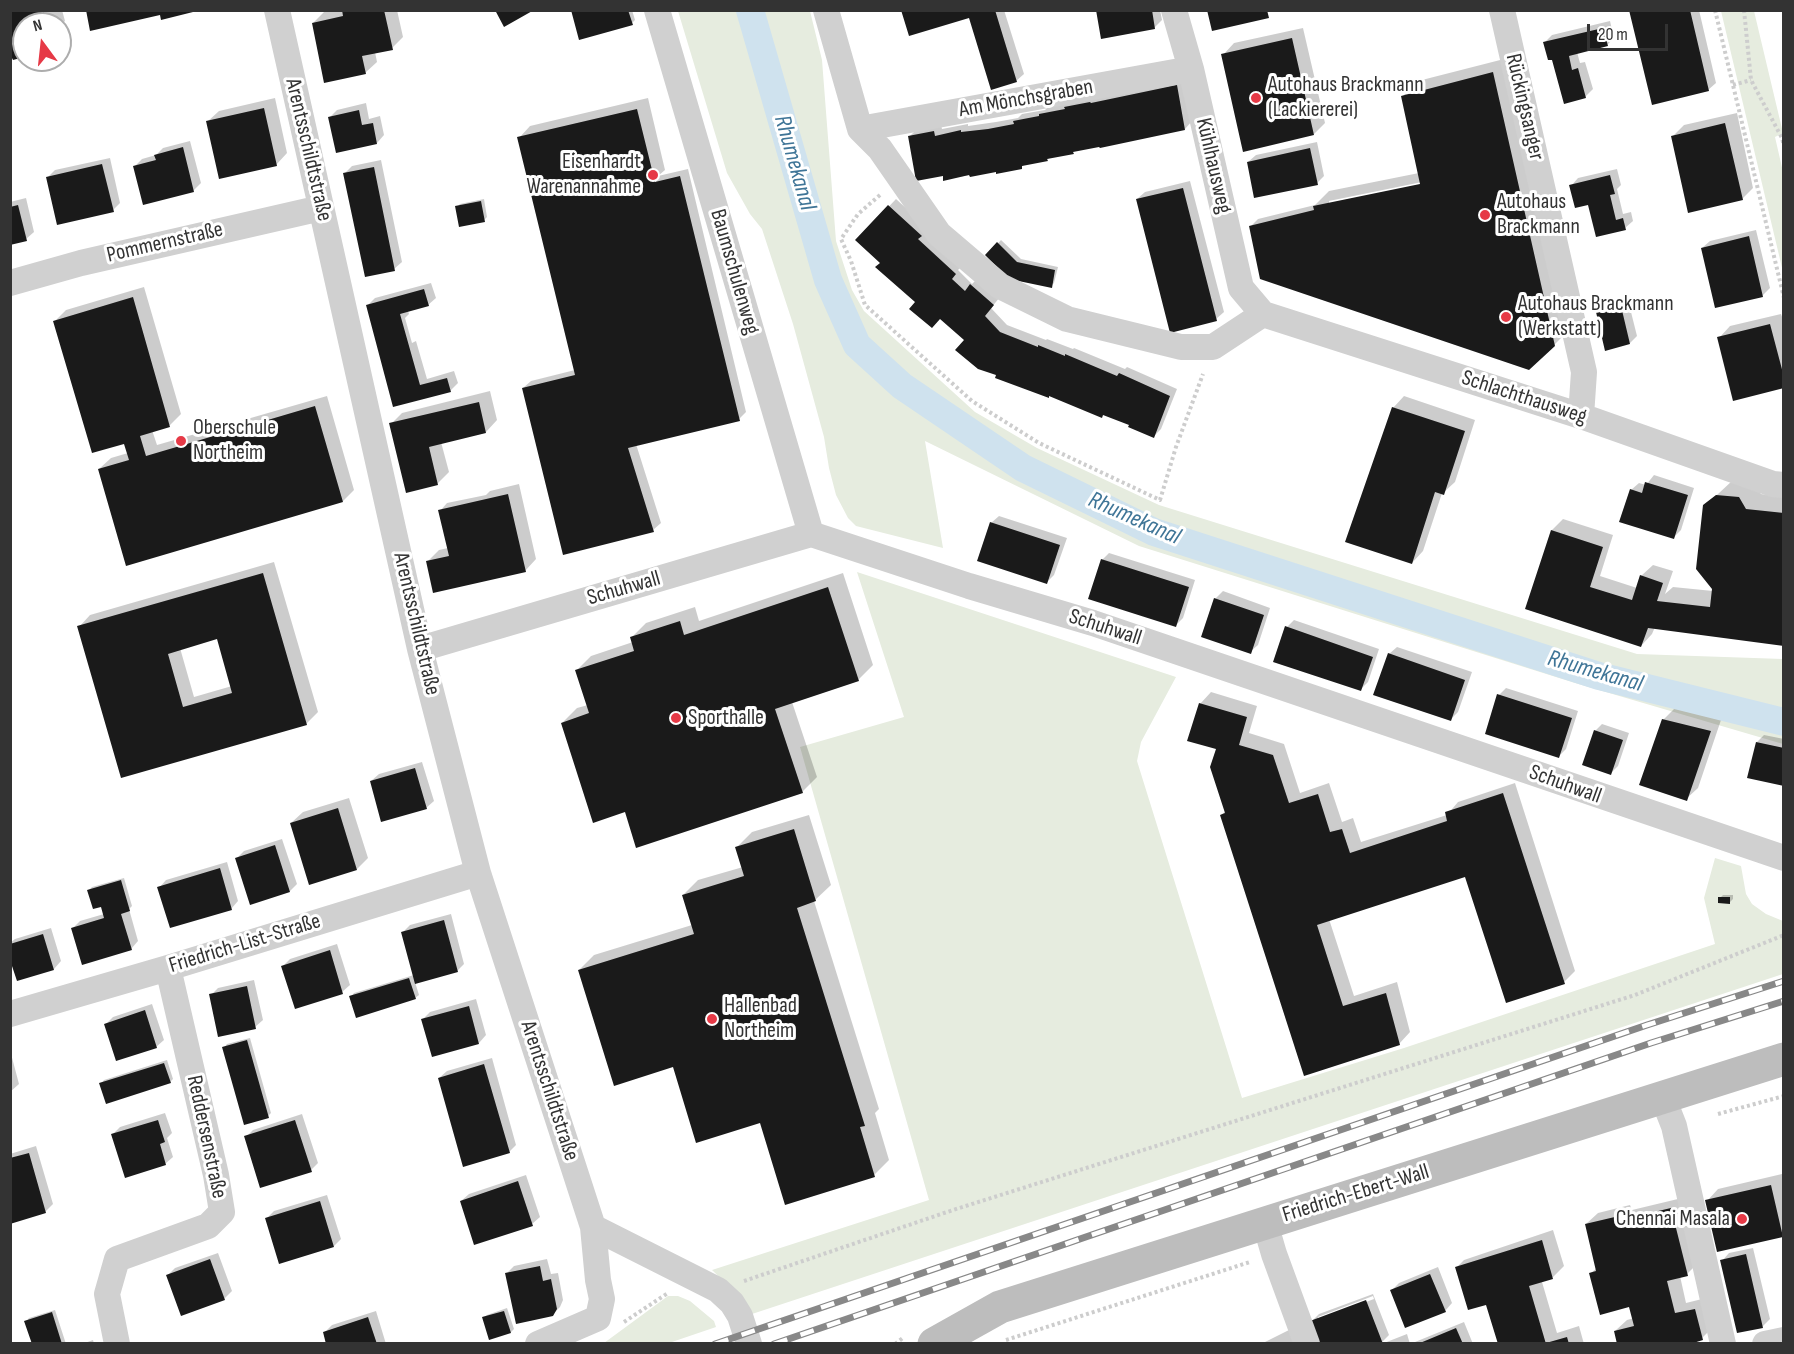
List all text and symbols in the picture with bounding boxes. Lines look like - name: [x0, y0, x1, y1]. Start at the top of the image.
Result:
- north arrow: [12, 12, 72, 72]
- scale bar: [1590, 12, 1671, 50]
- text: N: [31, 16, 44, 36]
- text: 20 m: [1598, 24, 1628, 45]
- street label: Rückingsanger: [1499, 51, 1549, 163]
- place label: Autohaus Brackmann (Lackiererei): [1268, 72, 1424, 124]
- street label: Am Mönchsgraben: [957, 74, 1095, 124]
- street label: Arentsschildtstraße: [279, 76, 337, 224]
- marker: Autohaus Brackmann (Lackiererei): [1249, 91, 1263, 105]
- water label: Rhumekanal: [767, 112, 821, 214]
- street label: Kühlhausweg: [1189, 116, 1237, 216]
- place label: Eisenhardt Warenannahme: [526, 149, 641, 200]
- marker: Eisenhardt Warenannahme: [646, 168, 660, 182]
- place label: Autohaus Brackmann: [1497, 189, 1580, 240]
- street label: Baumschulenweg: [704, 206, 764, 338]
- marker: Autohaus Brackmann: [1478, 208, 1492, 222]
- street label: Pommernstraße: [104, 217, 226, 269]
- place label: Autohaus Brackmann (Werkstatt): [1518, 291, 1674, 342]
- marker: Autohaus Brackmann (Werkstatt): [1499, 310, 1513, 324]
- street label: Schlachthausweg: [1458, 365, 1590, 431]
- place label: Oberschule Northeim: [193, 415, 276, 466]
- marker: Oberschule Northeim: [174, 434, 188, 448]
- water label: Rhumekanal: [1084, 486, 1184, 552]
- street label: Arentsschildtstraße: [387, 550, 445, 698]
- street label: Schuhwall: [584, 566, 664, 612]
- street label: Schuhwall: [1065, 604, 1145, 652]
- water label: Rhumekanal: [1544, 645, 1646, 699]
- place label: Sporthalle: [688, 705, 764, 731]
- marker: Sporthalle: [669, 711, 683, 725]
- street label: Schuhwall: [1525, 760, 1605, 810]
- street label: Friedrich-List-Straße: [166, 908, 324, 980]
- place label: Hallenbad Northeim: [724, 993, 797, 1044]
- marker: Hallenbad Northeim: [705, 1012, 719, 1026]
- street label: Arentsschildtstraße: [514, 1018, 584, 1164]
- street label: Reddersenstraße: [180, 1073, 232, 1201]
- street label: Friedrich-Ebert-Wall: [1280, 1159, 1432, 1229]
- place label: Chennai Masala: [1616, 1206, 1730, 1232]
- marker: Chennai Masala: [1735, 1212, 1749, 1226]

